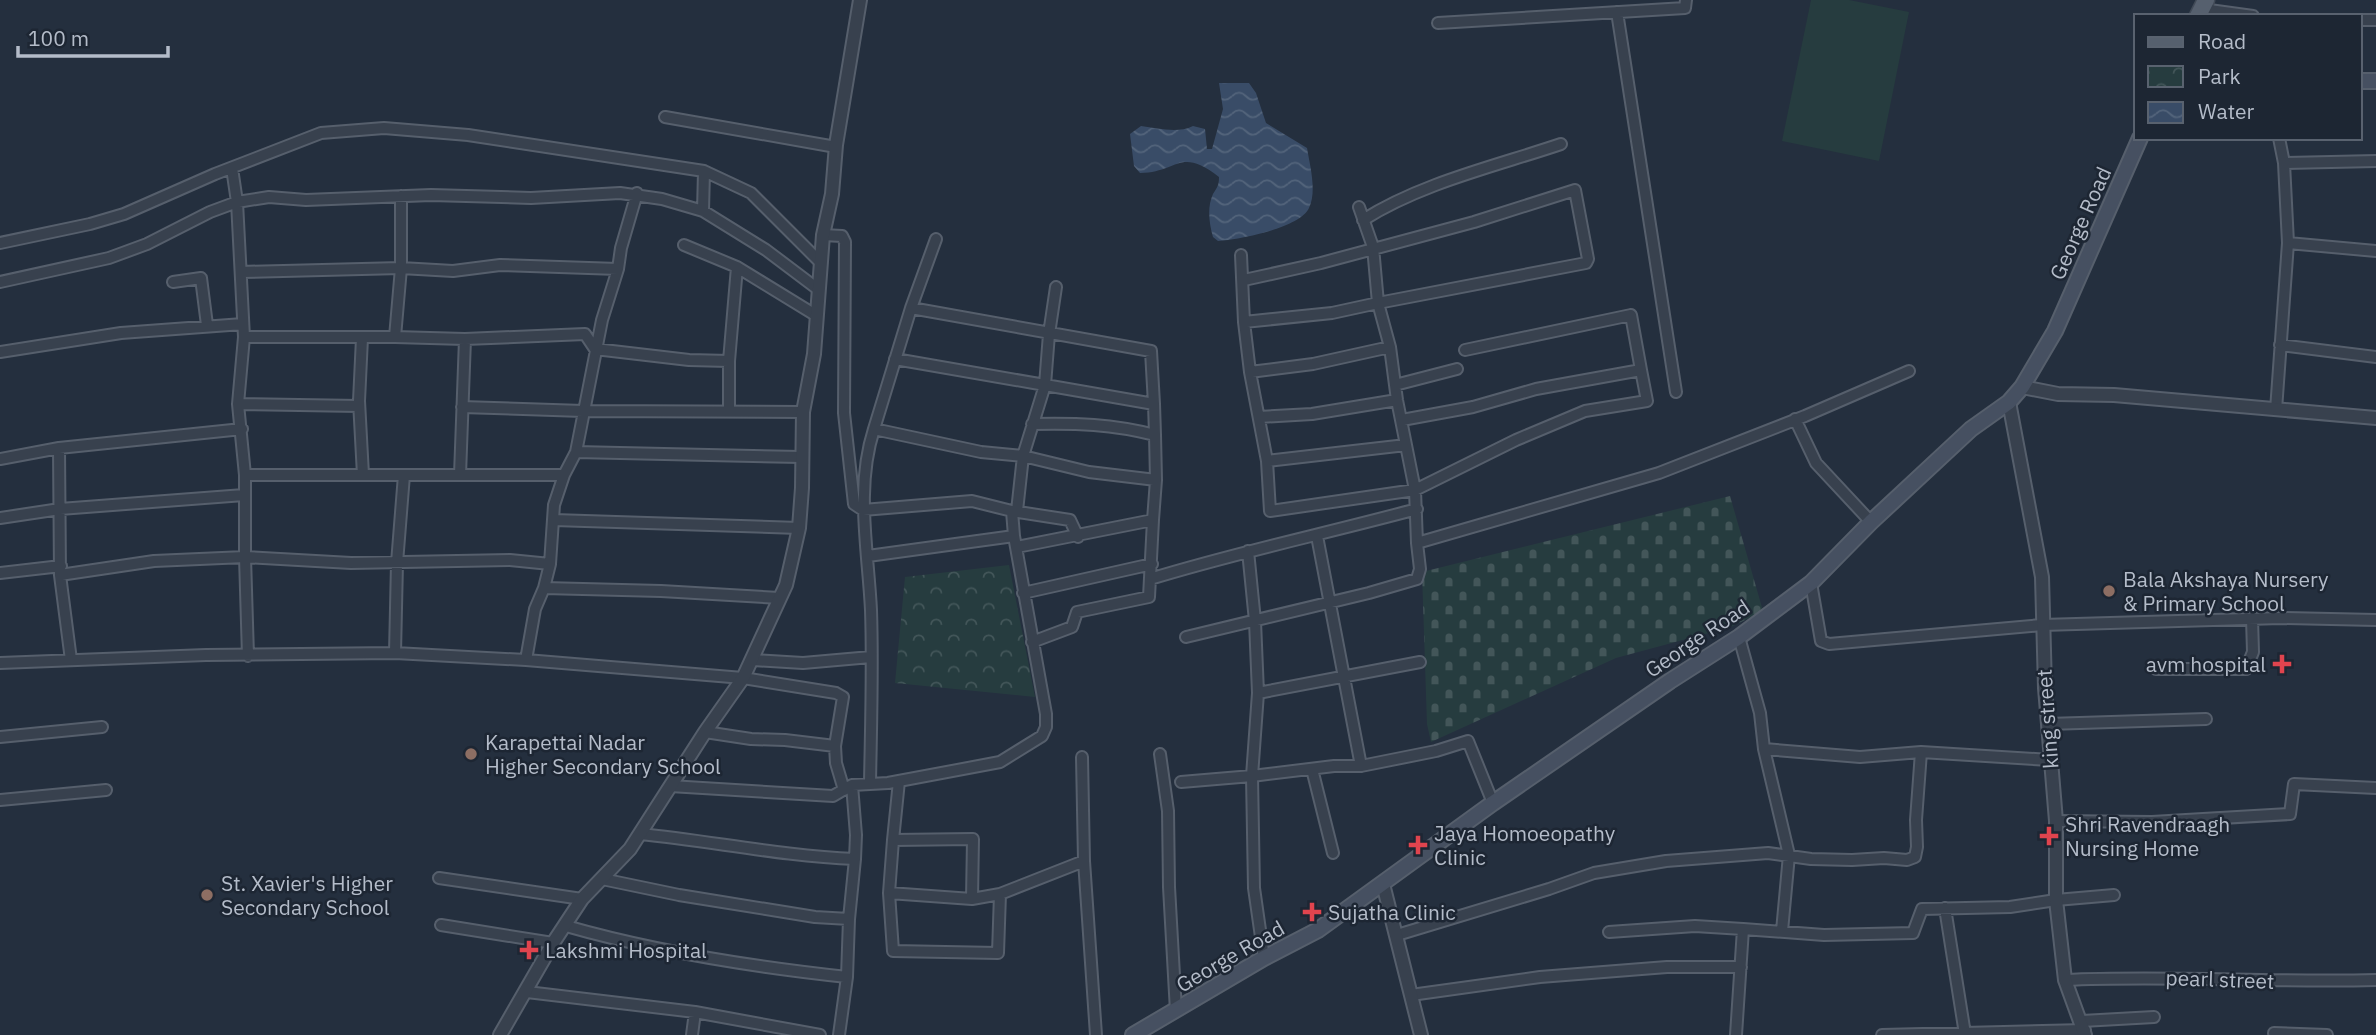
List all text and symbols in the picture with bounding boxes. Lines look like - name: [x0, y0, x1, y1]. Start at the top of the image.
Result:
- scale bar: [18, 14, 168, 58]
- legend: [2134, 14, 2362, 140]
- text: 100 m: [28, 24, 89, 52]
- text: Road: [2198, 27, 2246, 55]
- text: Park: [2198, 62, 2241, 90]
- text: Water: [2198, 97, 2255, 125]
- street label: George Road: [2043, 162, 2117, 284]
- place label: Bala Akshaya Nursery & Primary School: [2123, 565, 2329, 617]
- marker: Bala Akshaya Nursery & Primary School: [2101, 583, 2117, 599]
- street label: George Road: [1639, 593, 1755, 683]
- place label: avm hospital: [2146, 650, 2266, 678]
- marker: avm hospital: [2272, 654, 2292, 674]
- street label: king street: [2030, 668, 2064, 770]
- place label: Karapettai Nadar Higher Secondary School: [485, 728, 721, 780]
- marker: Karapettai Nadar Higher Secondary School: [463, 746, 479, 762]
- place label: Shri Ravendraagh Nursing Home: [2065, 810, 2230, 862]
- place label: Jaya Homoeopathy Clinic: [1434, 819, 1616, 871]
- marker: Shri Ravendraagh Nursing Home: [2039, 826, 2059, 846]
- marker: Jaya Homoeopathy Clinic: [1408, 835, 1428, 855]
- place label: St. Xavier's Higher Secondary School: [221, 869, 393, 921]
- marker: St. Xavier's Higher Secondary School: [199, 887, 215, 903]
- place label: Sujatha Clinic: [1328, 898, 1456, 926]
- marker: Sujatha Clinic: [1302, 902, 1322, 922]
- street label: George Road: [1171, 914, 1289, 998]
- place label: Lakshmi Hospital: [545, 936, 707, 964]
- marker: Lakshmi Hospital: [519, 940, 539, 960]
- street label: pearl street: [2165, 963, 2275, 995]

